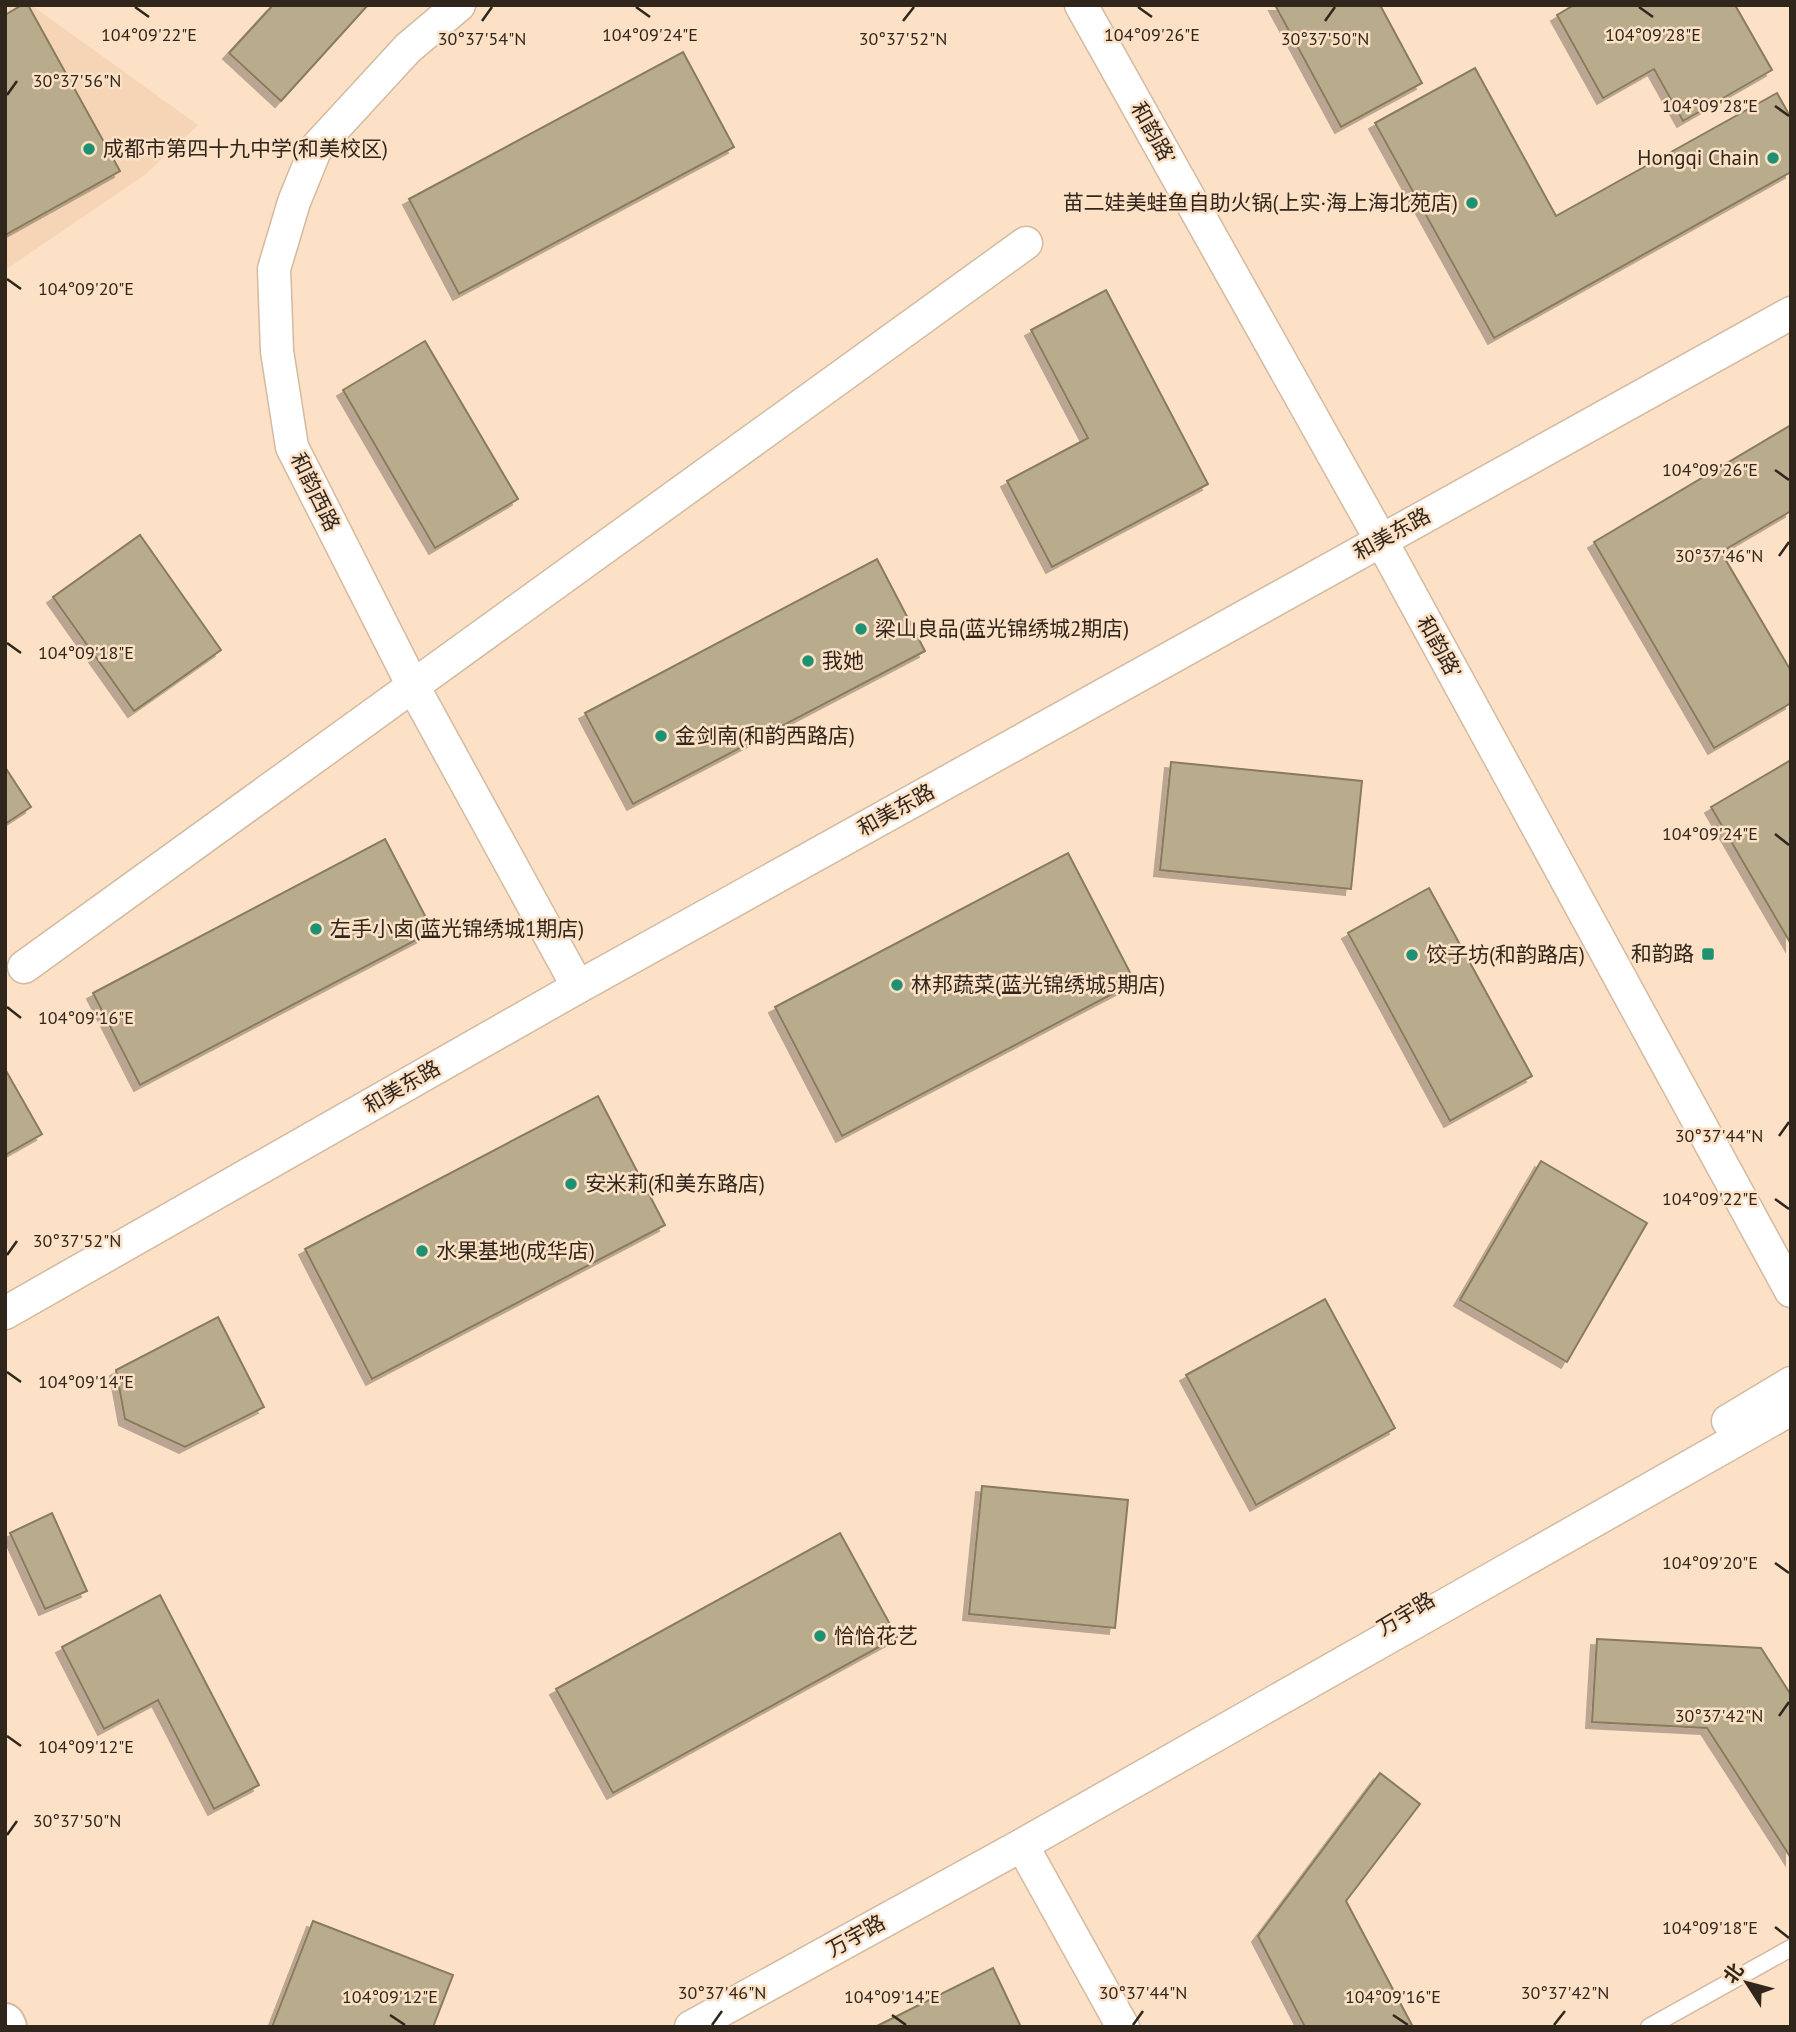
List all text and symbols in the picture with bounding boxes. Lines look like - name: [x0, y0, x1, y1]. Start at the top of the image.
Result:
- text: 104°09'22"E: [101, 23, 197, 46]
- text: 104°09'24"E: [602, 23, 698, 46]
- text: 104°09'26"E: [1104, 23, 1200, 46]
- text: 104°09'28"E: [1605, 23, 1701, 46]
- text: 30°37'54"N: [438, 27, 526, 50]
- text: 30°37'52"N: [859, 27, 947, 50]
- text: 30°37'50"N: [1281, 27, 1369, 50]
- text: 30°37'56"N: [33, 69, 121, 92]
- text: 104°09'28"E: [1662, 94, 1758, 117]
- street label: 和韵路’: [1125, 97, 1182, 169]
- place label: 成都市第四十九中学(和美校区): [103, 135, 388, 162]
- marker: 成都市第四十九中学(和美校区): [81, 141, 97, 157]
- place label: Hongqi Chain: [1637, 144, 1759, 171]
- marker: Hongqi Chain: [1765, 150, 1781, 166]
- place label: 苗二娃美蛙鱼自助火锅(上实·海上海北苑店): [1063, 189, 1458, 216]
- marker: 苗二娃美蛙鱼自助火锅(上实·海上海北苑店): [1464, 195, 1480, 211]
- text: 104°09'20"E: [38, 277, 134, 300]
- street label: 和韵西路: [285, 448, 346, 535]
- text: 104°09'26"E: [1662, 458, 1758, 481]
- street label: 和美东路: [1348, 501, 1435, 566]
- text: 30°37'46"N: [1675, 544, 1763, 567]
- street label: 和韵路’: [1411, 611, 1468, 683]
- place label: 梁山良品(蓝光锦绣城2期店): [875, 615, 1129, 642]
- marker: 梁山良品(蓝光锦绣城2期店): [853, 621, 869, 637]
- text: 104°09'18"E: [38, 641, 134, 664]
- place label: 我她: [822, 647, 864, 674]
- marker: 我她: [800, 653, 816, 669]
- place label: 金剑南(和韵西路店): [675, 722, 855, 749]
- marker: 金剑南(和韵西路店): [653, 728, 669, 744]
- street label: 和美东路: [852, 777, 939, 842]
- text: 104°09'24"E: [1662, 822, 1758, 845]
- place label: 左手小卤(蓝光锦绣城1期店): [330, 915, 584, 942]
- marker: 左手小卤(蓝光锦绣城1期店): [308, 921, 324, 937]
- place label: 和韵路: [1631, 940, 1694, 967]
- place label: 饺子坊(和韵路店): [1426, 941, 1585, 968]
- marker: 和韵路: [1700, 946, 1716, 962]
- marker: 饺子坊(和韵路店): [1404, 947, 1420, 963]
- place label: 林邦蔬菜(蓝光锦绣城5期店): [911, 971, 1165, 998]
- marker: 林邦蔬菜(蓝光锦绣城5期店): [889, 977, 905, 993]
- text: 104°09'16"E: [38, 1006, 134, 1029]
- street label: 和美东路: [359, 1054, 445, 1119]
- text: 30°37'44"N: [1675, 1124, 1763, 1147]
- place label: 安米莉(和美东路店): [585, 1170, 765, 1197]
- marker: 安米莉(和美东路店): [563, 1176, 579, 1192]
- text: 104°09'22"E: [1662, 1187, 1758, 1210]
- text: 30°37'52"N: [33, 1229, 121, 1252]
- place label: 水果基地(成华店): [436, 1237, 595, 1264]
- marker: 水果基地(成华店): [414, 1243, 430, 1259]
- text: 104°09'14"E: [38, 1370, 134, 1393]
- text: 104°09'20"E: [1662, 1551, 1758, 1574]
- street label: 万宇路: [1372, 1586, 1440, 1641]
- place label: 恰恰花艺: [834, 1622, 918, 1649]
- marker: 恰恰花艺: [812, 1628, 828, 1644]
- text: 30°37'42"N: [1675, 1704, 1763, 1727]
- text: 104°09'12"E: [38, 1735, 134, 1758]
- text: 30°37'50"N: [33, 1809, 121, 1832]
- street label: 万宇路: [822, 1908, 890, 1963]
- text: 104°09'18"E: [1662, 1916, 1758, 1939]
- north arrow: [1712, 1948, 1782, 2018]
- text: 北: [1718, 1958, 1749, 1988]
- text: 30°37'46"N: [678, 1981, 766, 2004]
- text: 30°37'44"N: [1099, 1981, 1187, 2004]
- text: 30°37'42"N: [1521, 1981, 1609, 2004]
- text: 104°09'12"E: [342, 1985, 438, 2008]
- text: 104°09'14"E: [844, 1985, 940, 2008]
- text: 104°09'16"E: [1345, 1985, 1441, 2008]

